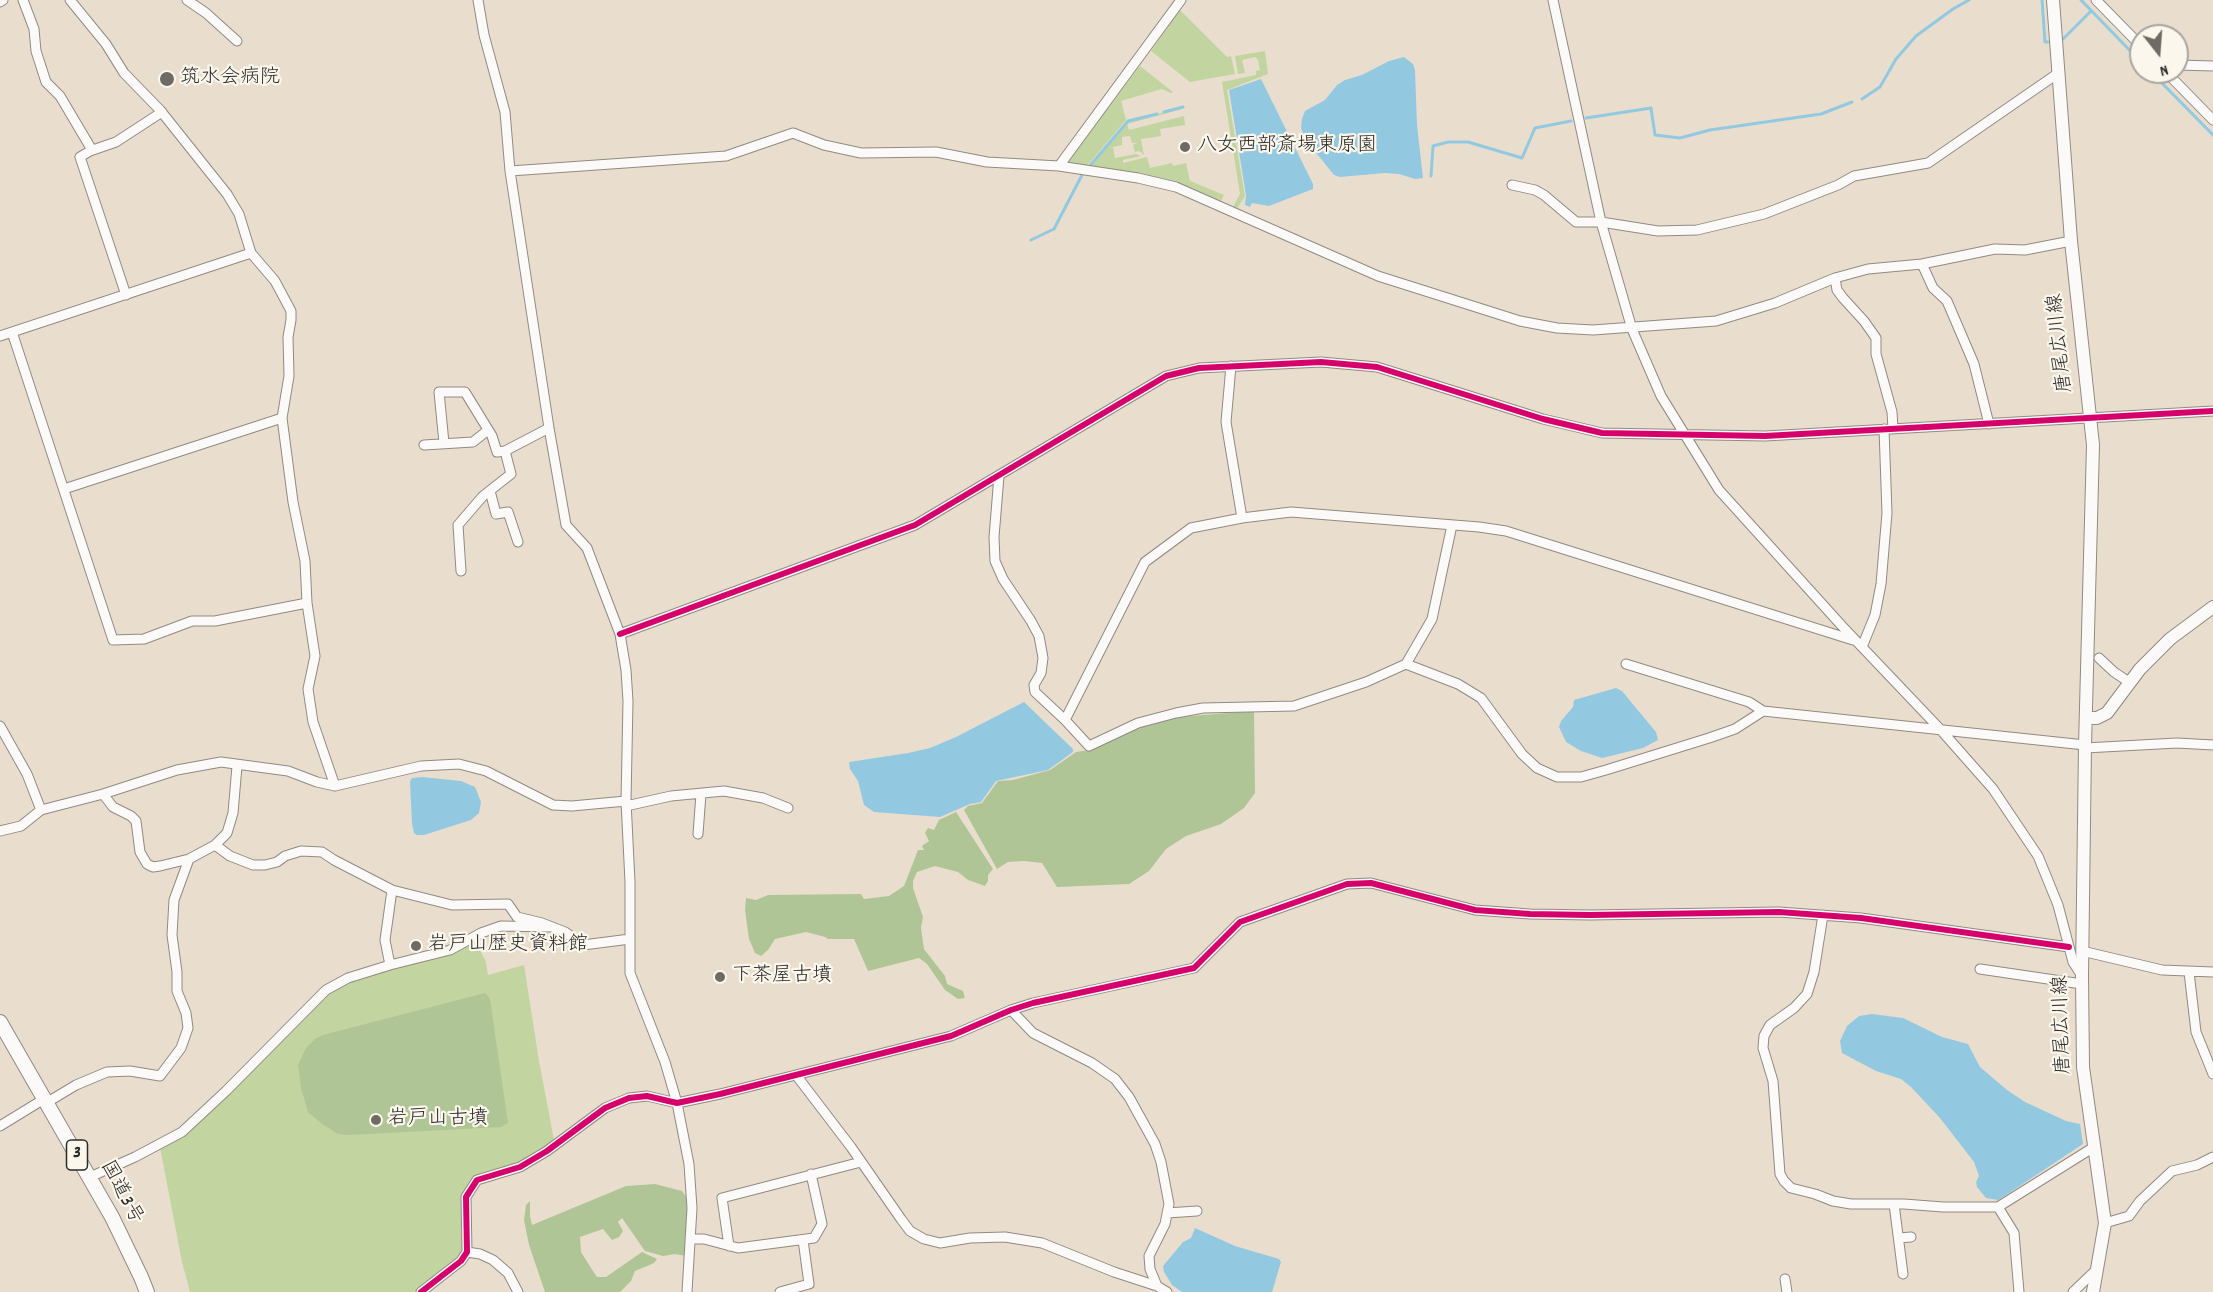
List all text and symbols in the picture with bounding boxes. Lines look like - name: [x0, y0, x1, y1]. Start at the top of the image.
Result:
- north arrow: [2129, 24, 2189, 84]
- text: N: [2157, 58, 2171, 82]
- place label: 筑水会病院: [180, 67, 280, 91]
- marker: 筑水会病院: [158, 70, 176, 88]
- place label: 八女西部斎場東原園: [1197, 135, 1377, 159]
- marker: 八女西部斎場東原園: [1178, 140, 1192, 154]
- street label: 唐尾広川線: [2045, 292, 2079, 394]
- place label: 岩戸山歴史資料館: [428, 934, 588, 958]
- marker: 岩戸山歴史資料館: [409, 939, 423, 953]
- place label: 下茶屋古墳: [732, 965, 832, 989]
- marker: 下茶屋古墳: [713, 970, 727, 984]
- street label: 唐尾広川線: [2050, 975, 2078, 1075]
- place label: 岩戸山古墳: [388, 1108, 488, 1132]
- marker: 岩戸山古墳: [369, 1113, 383, 1127]
- road number: 3: [66, 1140, 88, 1170]
- street label: 国道3号: [93, 1157, 147, 1229]

